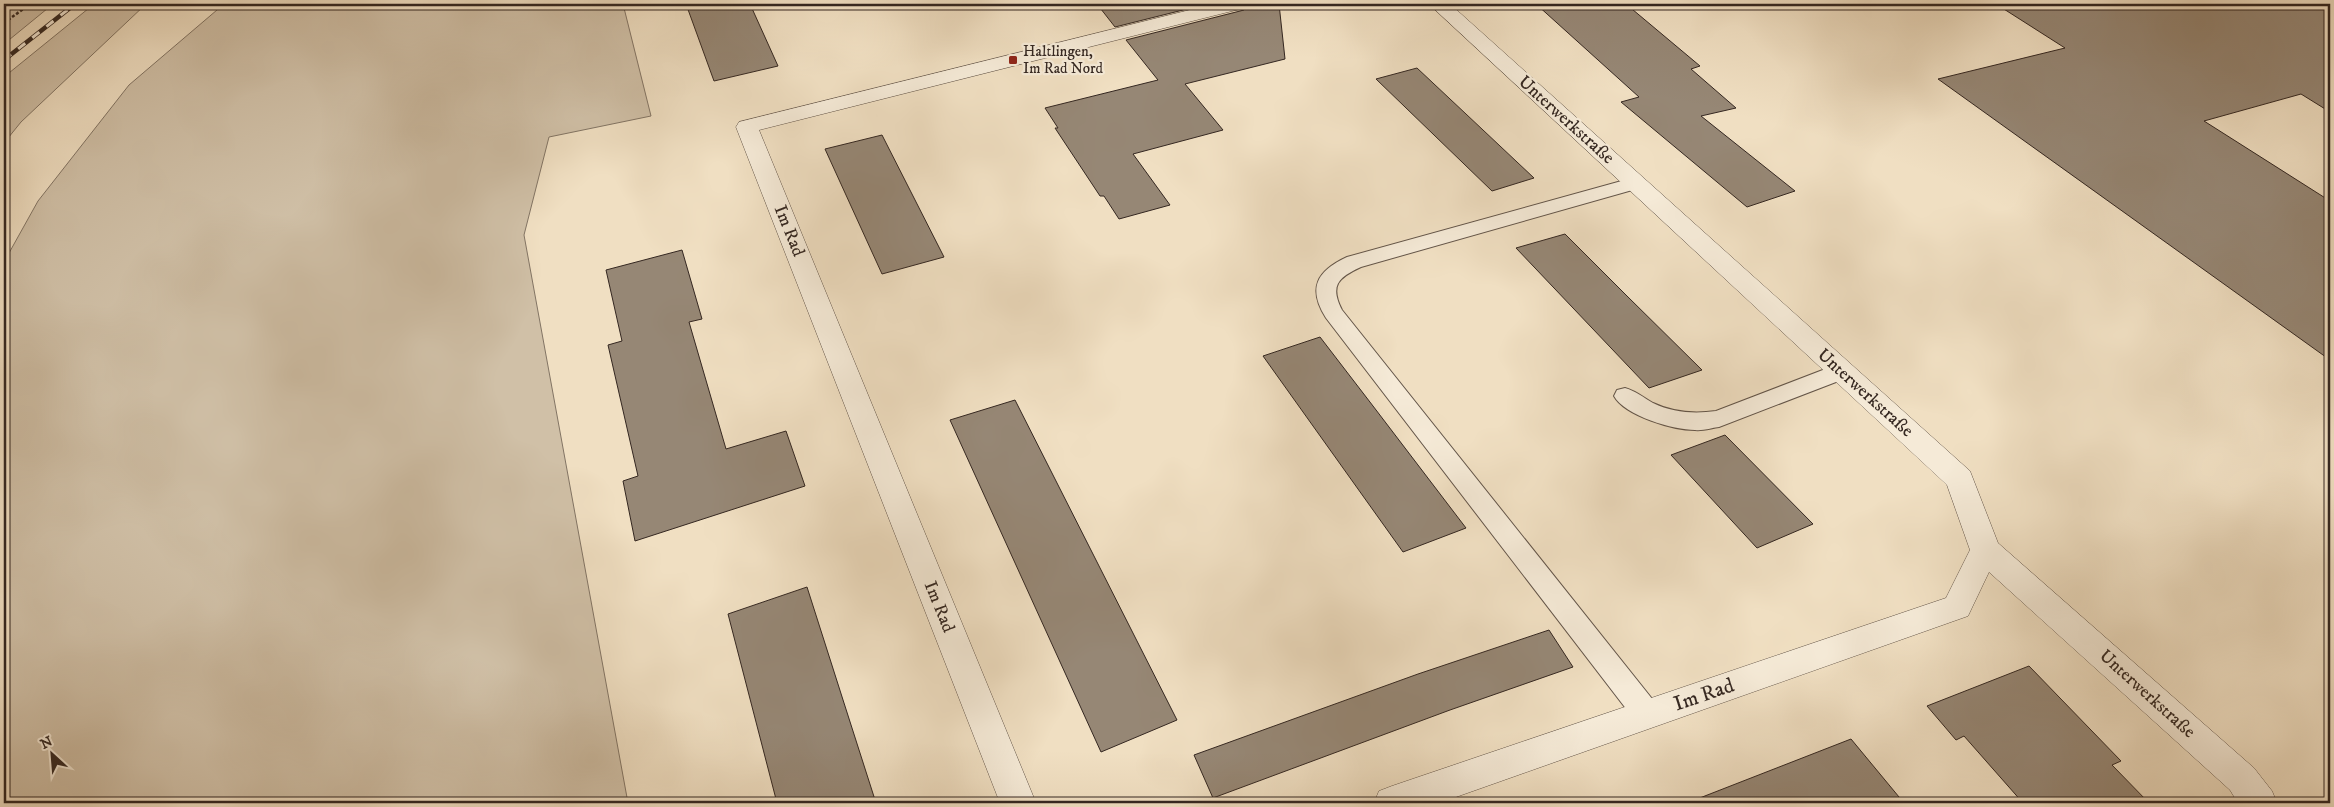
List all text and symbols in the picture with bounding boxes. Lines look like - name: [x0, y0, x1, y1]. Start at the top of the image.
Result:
- place label: Haltlingen, Im Rad Nord: [1023, 42, 1103, 78]
- marker: Haltlingen, Im Rad Nord: [1007, 54, 1019, 66]
- street label: Unterwerkstraße: [1513, 71, 1619, 169]
- street label: Im Rad: [769, 202, 809, 260]
- street label: Unterwerkstraße: [1812, 344, 1918, 442]
- street label: Im Rad: [919, 578, 959, 636]
- street label: Unterwerkstraße: [2094, 645, 2200, 743]
- street label: Im Rad: [1670, 672, 1738, 717]
- north arrow: [28, 730, 78, 780]
- text: N: [38, 732, 56, 754]

